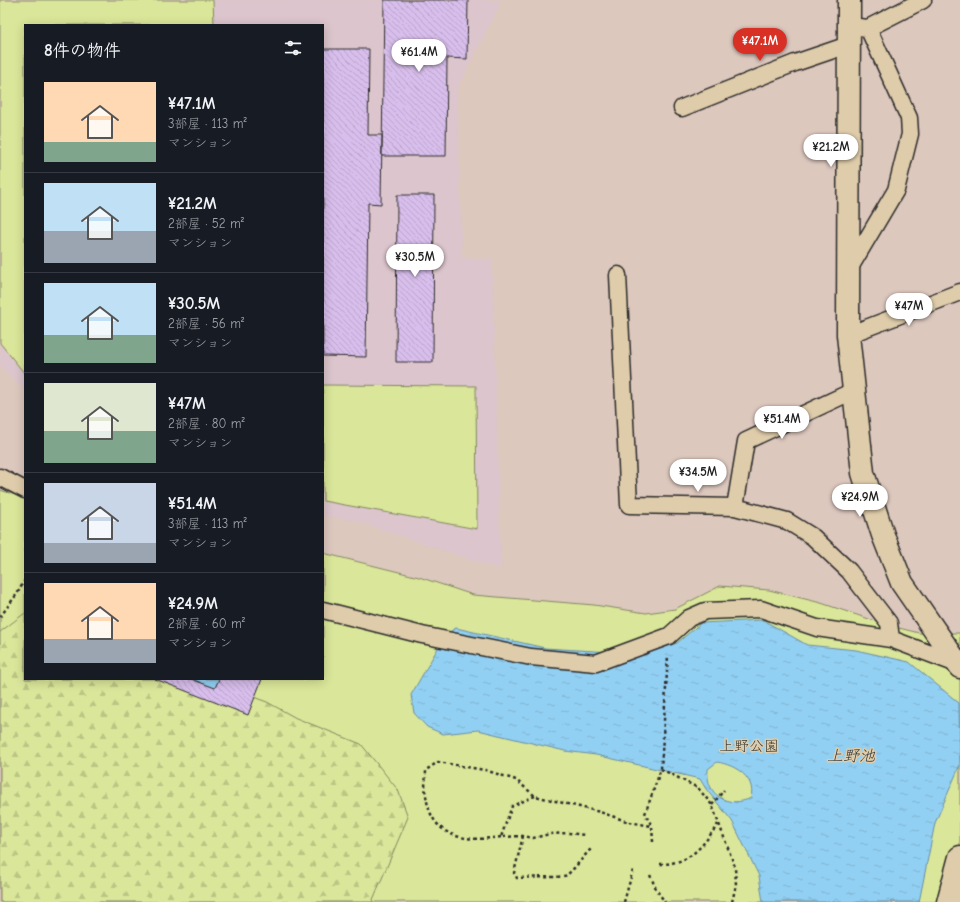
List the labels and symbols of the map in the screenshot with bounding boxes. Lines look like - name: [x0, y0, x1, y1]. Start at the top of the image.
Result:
- pin: ¥47.1M: [727, 28, 793, 62]
- pin: ¥61.4M: [386, 39, 452, 73]
- pin: ¥21.2M: [798, 134, 864, 168]
- pin: ¥30.5M: [382, 244, 448, 278]
- pin: ¥47M: [885, 293, 933, 327]
- pin: ¥51.4M: [749, 406, 815, 440]
- pin: ¥34.5M: [665, 459, 731, 493]
- pin: ¥24.9M: [827, 484, 893, 518]
- park label: 上野公園: [719, 737, 779, 755]
- water label: 上野池: [827, 747, 876, 765]

